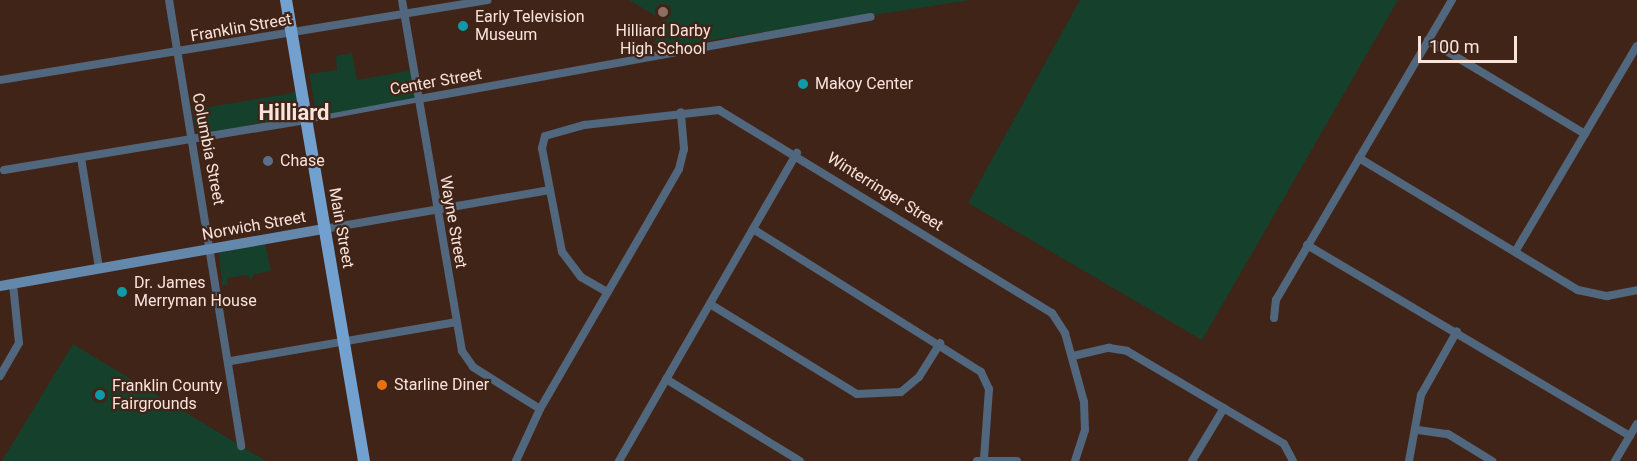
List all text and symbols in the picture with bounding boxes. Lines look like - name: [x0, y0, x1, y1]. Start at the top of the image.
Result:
- marker: Hilliard Darby High School: [656, 5, 670, 19]
- place label: Early Television Museum: [475, 7, 585, 45]
- street label: Franklin Street: [189, 10, 293, 46]
- marker: Early Television Museum: [456, 19, 470, 33]
- place label: Hilliard Darby High School: [615, 21, 711, 59]
- scale bar: [1421, 24, 1520, 62]
- text: 100 m: [1429, 36, 1480, 57]
- street label: Center Street: [389, 64, 483, 100]
- place label: Makoy Center: [815, 74, 913, 94]
- marker: Makoy Center: [796, 77, 810, 91]
- street label: Columbia Street: [188, 91, 228, 207]
- district label: Hilliard: [259, 100, 329, 126]
- street label: Winterringer Street: [823, 149, 947, 235]
- place label: Chase: [280, 151, 325, 171]
- marker: Chase: [261, 154, 275, 168]
- street label: Wayne Street: [435, 174, 471, 270]
- street label: Main Street: [324, 186, 358, 270]
- street label: Norwich Street: [200, 207, 308, 245]
- place label: Dr. James Merryman House: [134, 273, 257, 311]
- marker: Dr. James Merryman House: [115, 285, 129, 299]
- place label: Starline Diner: [394, 375, 489, 395]
- place label: Franklin County Fairgrounds: [112, 376, 222, 414]
- marker: Starline Diner: [375, 378, 389, 392]
- marker: Franklin County Fairgrounds: [93, 388, 107, 402]

